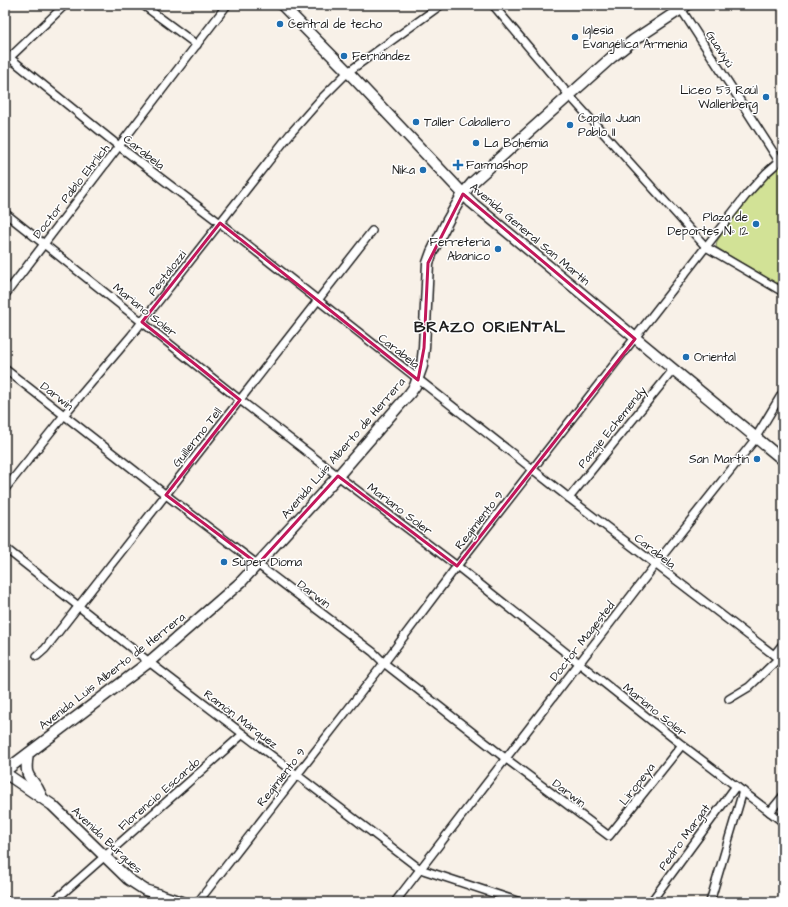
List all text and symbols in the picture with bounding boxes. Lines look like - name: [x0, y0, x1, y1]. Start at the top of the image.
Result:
- place label: Central de techo: [288, 16, 383, 33]
- marker: Central de techo: [275, 19, 285, 29]
- place label: Iglesia Evangélica Armenia: [583, 22, 687, 54]
- street label: Guaviyú: [700, 27, 738, 72]
- marker: Iglesia Evangélica Armenia: [570, 32, 580, 42]
- place label: Fernández: [352, 48, 410, 65]
- marker: Fernández: [339, 51, 349, 61]
- place label: Liceo 53 Raúl Wallenberg: [680, 82, 758, 114]
- marker: Liceo 53 Raúl Wallenberg: [761, 92, 771, 102]
- place label: Capilla Juan Pablo II: [578, 110, 640, 141]
- place label: Taller Caballero: [424, 114, 511, 131]
- marker: Taller Caballero: [411, 117, 421, 127]
- marker: Capilla Juan Pablo II: [565, 120, 575, 130]
- street label: Carabela: [119, 131, 168, 174]
- place label: La Bohemia: [484, 135, 548, 152]
- marker: La Bohemia: [471, 138, 481, 148]
- street label: Doctor Pablo Ehrlich: [29, 140, 114, 242]
- place label: Farmashop: [466, 157, 528, 174]
- marker: Farmashop: [453, 160, 463, 170]
- place label: Nika: [392, 162, 415, 179]
- marker: Nika: [418, 165, 428, 175]
- street label: Avenida General San Martín: [466, 179, 593, 290]
- place label: Plaza de Deportes Nº 12: [668, 209, 749, 240]
- marker: Plaza de Deportes Nº 12: [751, 219, 761, 229]
- place label: Ferreteria Abanico: [430, 234, 490, 265]
- marker: Ferreteria Abanico: [493, 244, 503, 254]
- street label: Pestalozzi: [144, 247, 191, 300]
- street label: Mariano Soler: [109, 279, 180, 342]
- district label: BRAZO ORIENTAL: [414, 316, 566, 338]
- street label: Carabela: [374, 330, 423, 373]
- place label: Oriental: [694, 349, 736, 366]
- marker: Oriental: [681, 352, 691, 362]
- street label: Avenida Luis Alberto de Herrera: [277, 374, 409, 523]
- street label: Darwin: [36, 378, 77, 415]
- street label: Pasaje Echemendy: [574, 382, 652, 473]
- street label: Guillermo Tell: [169, 404, 226, 471]
- place label: San Martín: [689, 451, 749, 468]
- marker: San Martín: [752, 454, 762, 464]
- street label: Mariano Soler: [364, 479, 436, 540]
- street label: Regimiento 9: [451, 487, 509, 554]
- street label: Carabela: [630, 530, 679, 573]
- place label: Super Dioma: [232, 554, 302, 571]
- marker: Super Dioma: [219, 557, 229, 567]
- street label: Darwin: [293, 576, 334, 613]
- street label: Doctor Magested: [546, 598, 620, 686]
- street label: Avenida Luis Alberto de Herrera: [35, 609, 189, 734]
- street label: Mariano Soler: [619, 679, 690, 742]
- street label: Ramón Márquez: [200, 686, 281, 753]
- street label: Regimiento 9: [253, 744, 311, 811]
- street label: Florencio Escardo: [115, 754, 204, 835]
- street label: Liropeya: [616, 760, 660, 810]
- street label: Darwin: [548, 775, 589, 812]
- street label: Pedro Margat: [655, 801, 715, 875]
- street label: Avenida Burgues: [67, 803, 146, 878]

